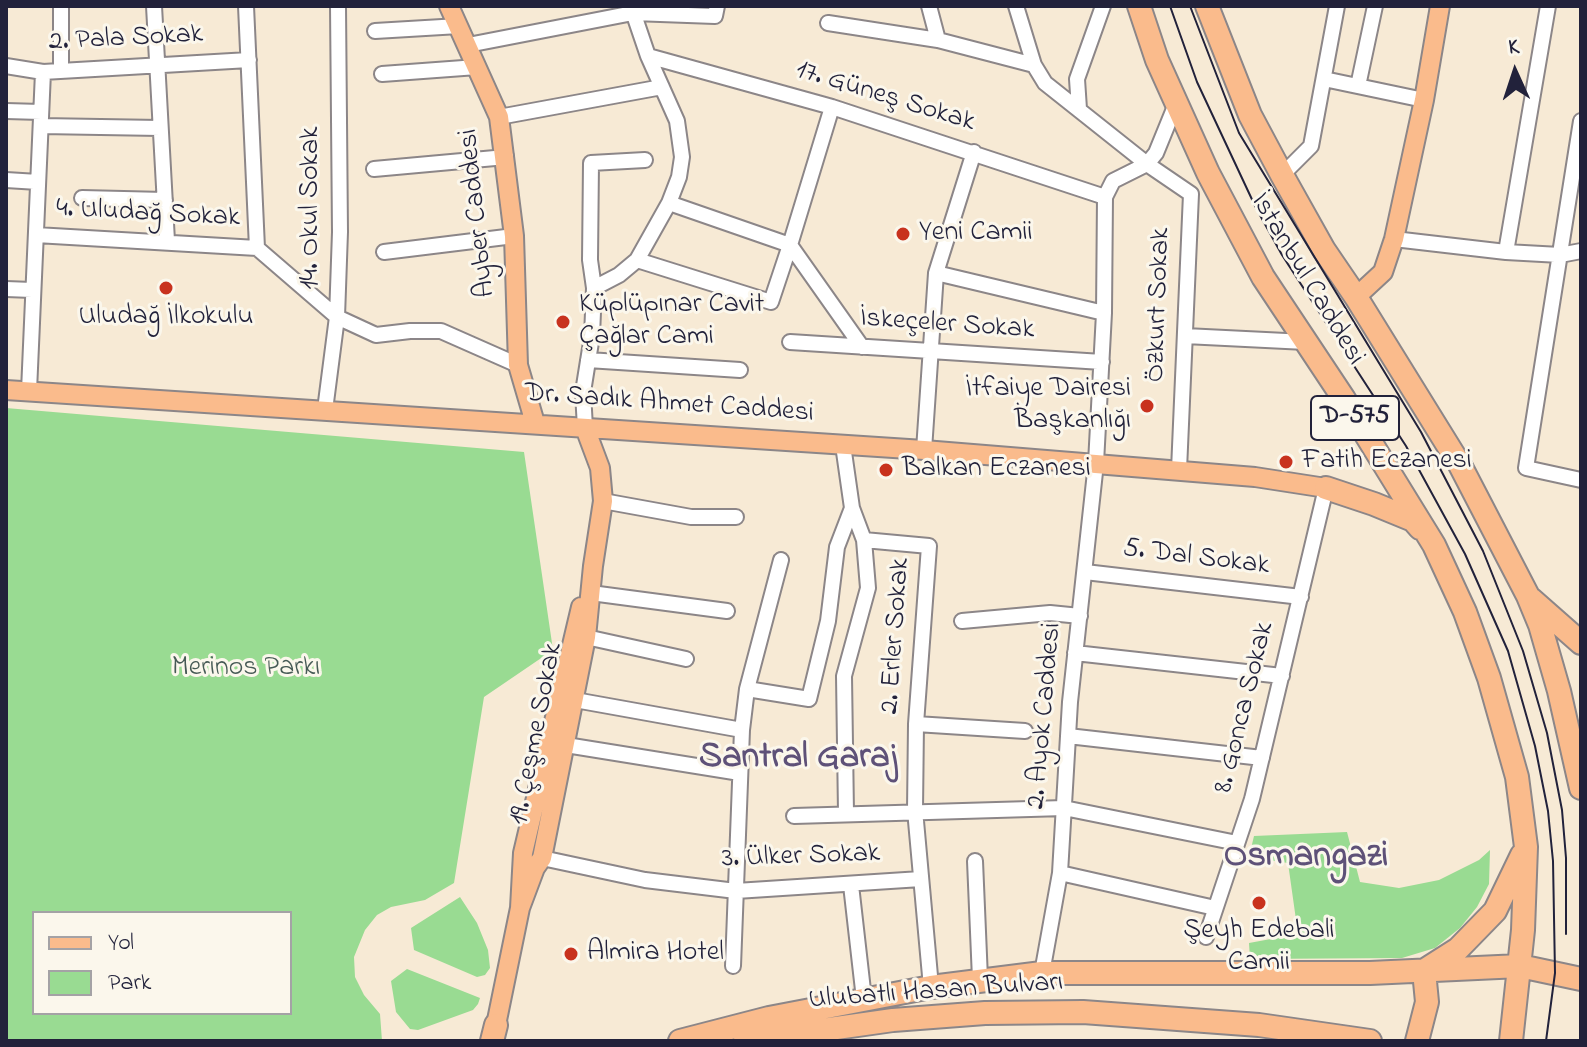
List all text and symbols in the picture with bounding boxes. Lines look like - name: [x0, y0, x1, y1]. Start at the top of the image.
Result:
- street label: 2. Pala Sokak: [48, 19, 204, 61]
- north arrow: [1475, 32, 1555, 112]
- text: K: [1508, 32, 1520, 64]
- street label: 17. Güneş Sokak: [791, 55, 979, 141]
- street label: 14. Okul Sokak: [295, 127, 329, 289]
- street label: Ayber Caddesi: [453, 127, 505, 299]
- street label: İstanbul Caddesi: [1241, 188, 1371, 372]
- street label: 4. Uludağ Sokak: [55, 193, 241, 237]
- place label: Yeni Camii: [919, 217, 1033, 251]
- marker: Yeni Camii: [894, 225, 912, 243]
- street label: Özkurt Sokak: [1141, 227, 1179, 383]
- marker: Uludağ İlkokulu: [157, 279, 175, 297]
- place label: Küplüpınar Cavit Çağlar Cami: [579, 289, 764, 355]
- place label: Uludağ İlkokulu: [79, 301, 253, 335]
- street label: İskeçeler Sokak: [859, 303, 1035, 349]
- marker: Küplüpınar Cavit Çağlar Cami: [554, 313, 572, 331]
- place label: İtfaiye Dairesi Başkanlığı: [966, 373, 1131, 439]
- street label: Dr. Sadık Ahmet Caddesi: [523, 378, 815, 432]
- road number: D-575: [1311, 396, 1399, 440]
- marker: İtfaiye Dairesi Başkanlığı: [1138, 397, 1156, 415]
- place label: Fatih Eczanesi: [1302, 445, 1472, 479]
- place label: Balkan Eczanesi: [902, 453, 1091, 487]
- marker: Fatih Eczanesi: [1277, 453, 1295, 471]
- marker: Balkan Eczanesi: [877, 461, 895, 479]
- street label: 5. Dal Sokak: [1121, 533, 1271, 585]
- street label: 2. Erler Sokak: [875, 557, 919, 715]
- street label: 8. Gonca Sokak: [1209, 619, 1283, 797]
- street label: 2. Ayok Caddesi: [1021, 621, 1071, 811]
- street label: 19. Çeşme Sokak: [504, 640, 572, 828]
- park label: Merinos Parkı: [172, 652, 320, 686]
- district label: Santral Garaj: [699, 738, 897, 782]
- district label: Osmangazi: [1224, 837, 1388, 881]
- street label: 3. Ülker Sokak: [721, 838, 881, 878]
- marker: Şeyh Edebali Camii: [1250, 894, 1268, 912]
- legend: [32, 911, 292, 1015]
- place label: Şeyh Edebali Camii: [1183, 915, 1335, 981]
- text: Yol: [108, 926, 134, 961]
- place label: Almira Hotel: [587, 937, 724, 971]
- marker: Almira Hotel: [562, 945, 580, 963]
- text: Park: [108, 966, 151, 1001]
- street label: Ulubatlı Hasan Bulvarı: [808, 967, 1064, 1019]

